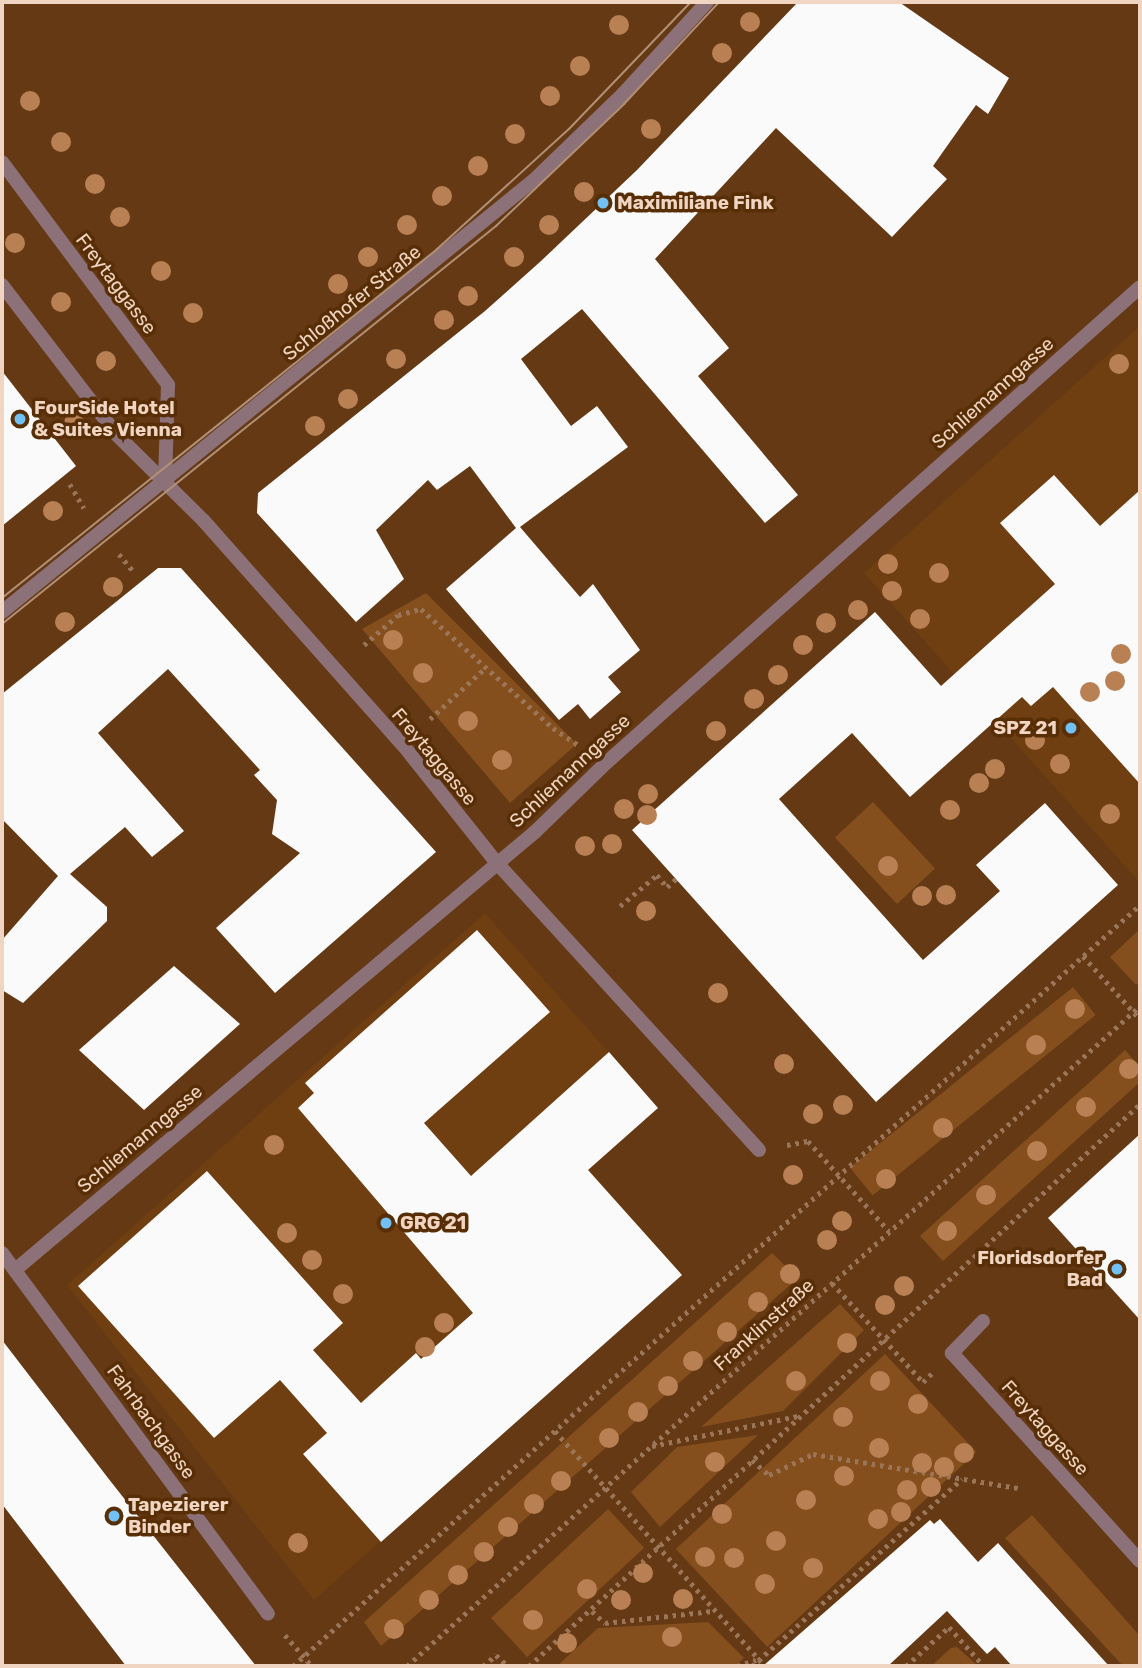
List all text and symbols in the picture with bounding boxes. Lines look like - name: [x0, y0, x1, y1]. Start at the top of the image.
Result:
- place label: Maximiliane Fink: [617, 192, 774, 214]
- marker: Maximiliane Fink: [595, 195, 611, 211]
- street label: Freytaggasse: [71, 229, 161, 339]
- street label: Schloßhofer Straße: [278, 240, 426, 366]
- street label: Schliemanngasse: [927, 332, 1059, 454]
- place label: FourSide Hotel & Suites Vienna: [34, 397, 182, 441]
- marker: FourSide Hotel & Suites Vienna: [12, 411, 28, 427]
- street label: Freytaggasse: [387, 704, 481, 810]
- street label: Schliemanngasse: [505, 709, 635, 833]
- place label: SPZ 21: [993, 717, 1057, 739]
- marker: SPZ 21: [1063, 720, 1079, 736]
- street label: Schliemanngasse: [73, 1080, 207, 1198]
- place label: GRG 21: [400, 1212, 466, 1234]
- marker: GRG 21: [378, 1215, 394, 1231]
- place label: Floridsdorfer Bad: [977, 1247, 1103, 1291]
- marker: Floridsdorfer Bad: [1109, 1261, 1125, 1277]
- street label: Franklinstraße: [709, 1274, 819, 1376]
- street label: Fahrbachgasse: [102, 1360, 200, 1484]
- street label: Freytaggasse: [996, 1376, 1094, 1480]
- place label: Tapezierer Binder: [128, 1494, 228, 1538]
- marker: Tapezierer Binder: [106, 1508, 122, 1524]

